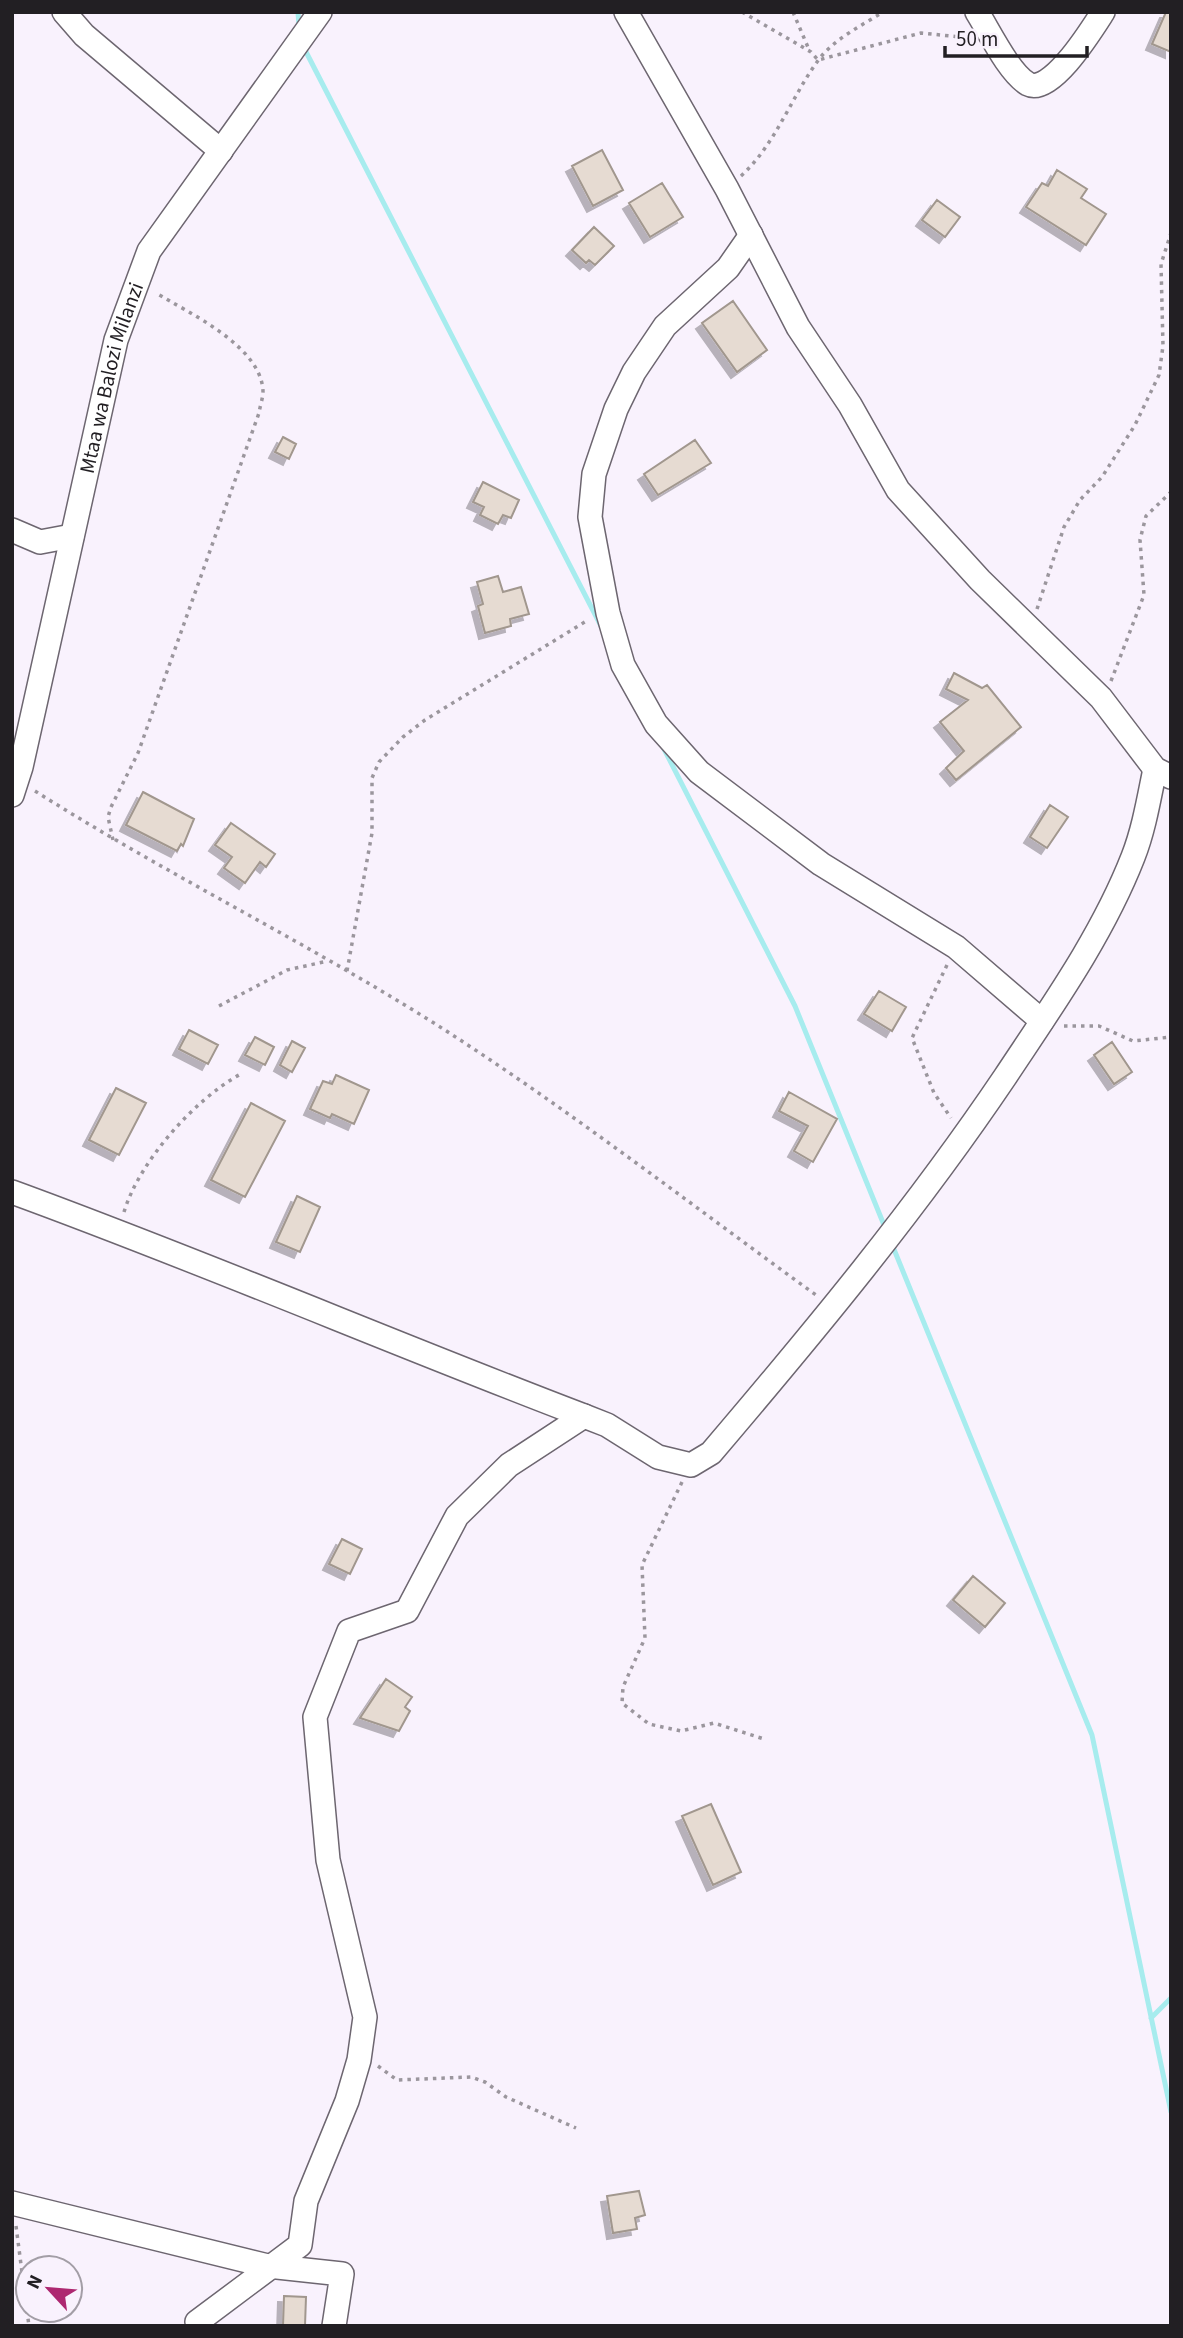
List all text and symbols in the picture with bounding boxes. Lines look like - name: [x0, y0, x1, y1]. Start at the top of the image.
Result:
- scale bar: [945, 14, 1087, 58]
- text: 50 m: [956, 24, 998, 54]
- street label: Mtaa wa Balozi Milanzi: [72, 278, 151, 476]
- north arrow: [14, 2254, 84, 2324]
- text: N: [20, 2271, 50, 2294]

